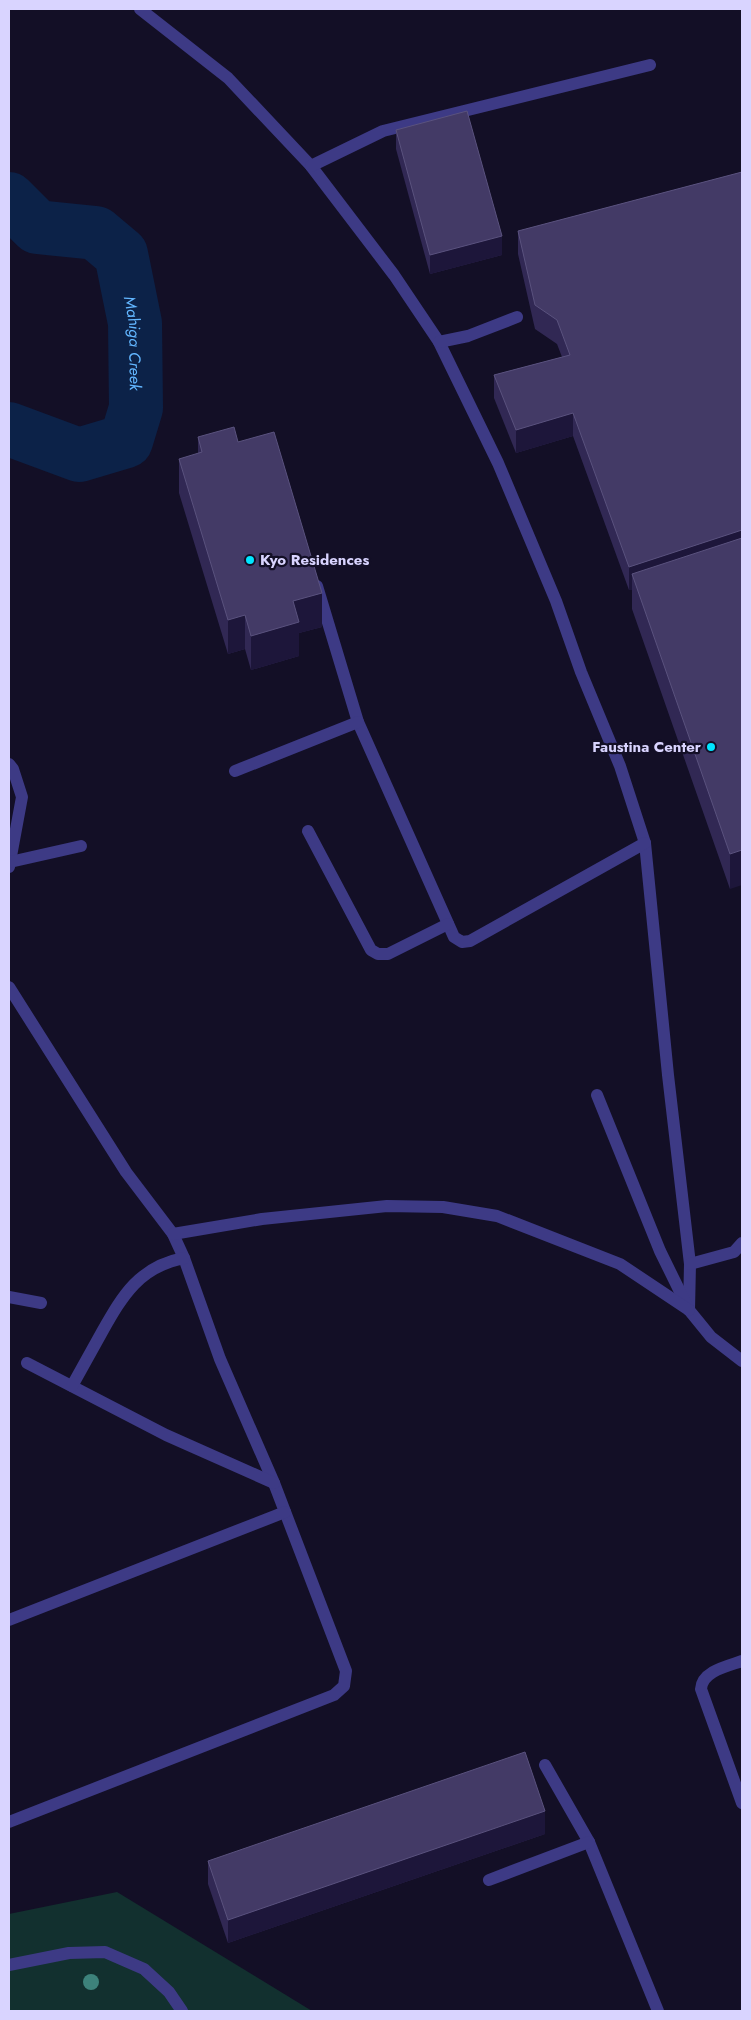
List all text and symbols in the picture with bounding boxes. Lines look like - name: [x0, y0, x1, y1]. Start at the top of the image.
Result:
- water label: Mahiga Creek: [118, 294, 147, 392]
- place label: Kyo Residences: [260, 549, 369, 571]
- marker: Kyo Residences: [244, 554, 256, 566]
- place label: Faustina Center: [592, 736, 702, 758]
- marker: Faustina Center: [705, 741, 717, 753]

